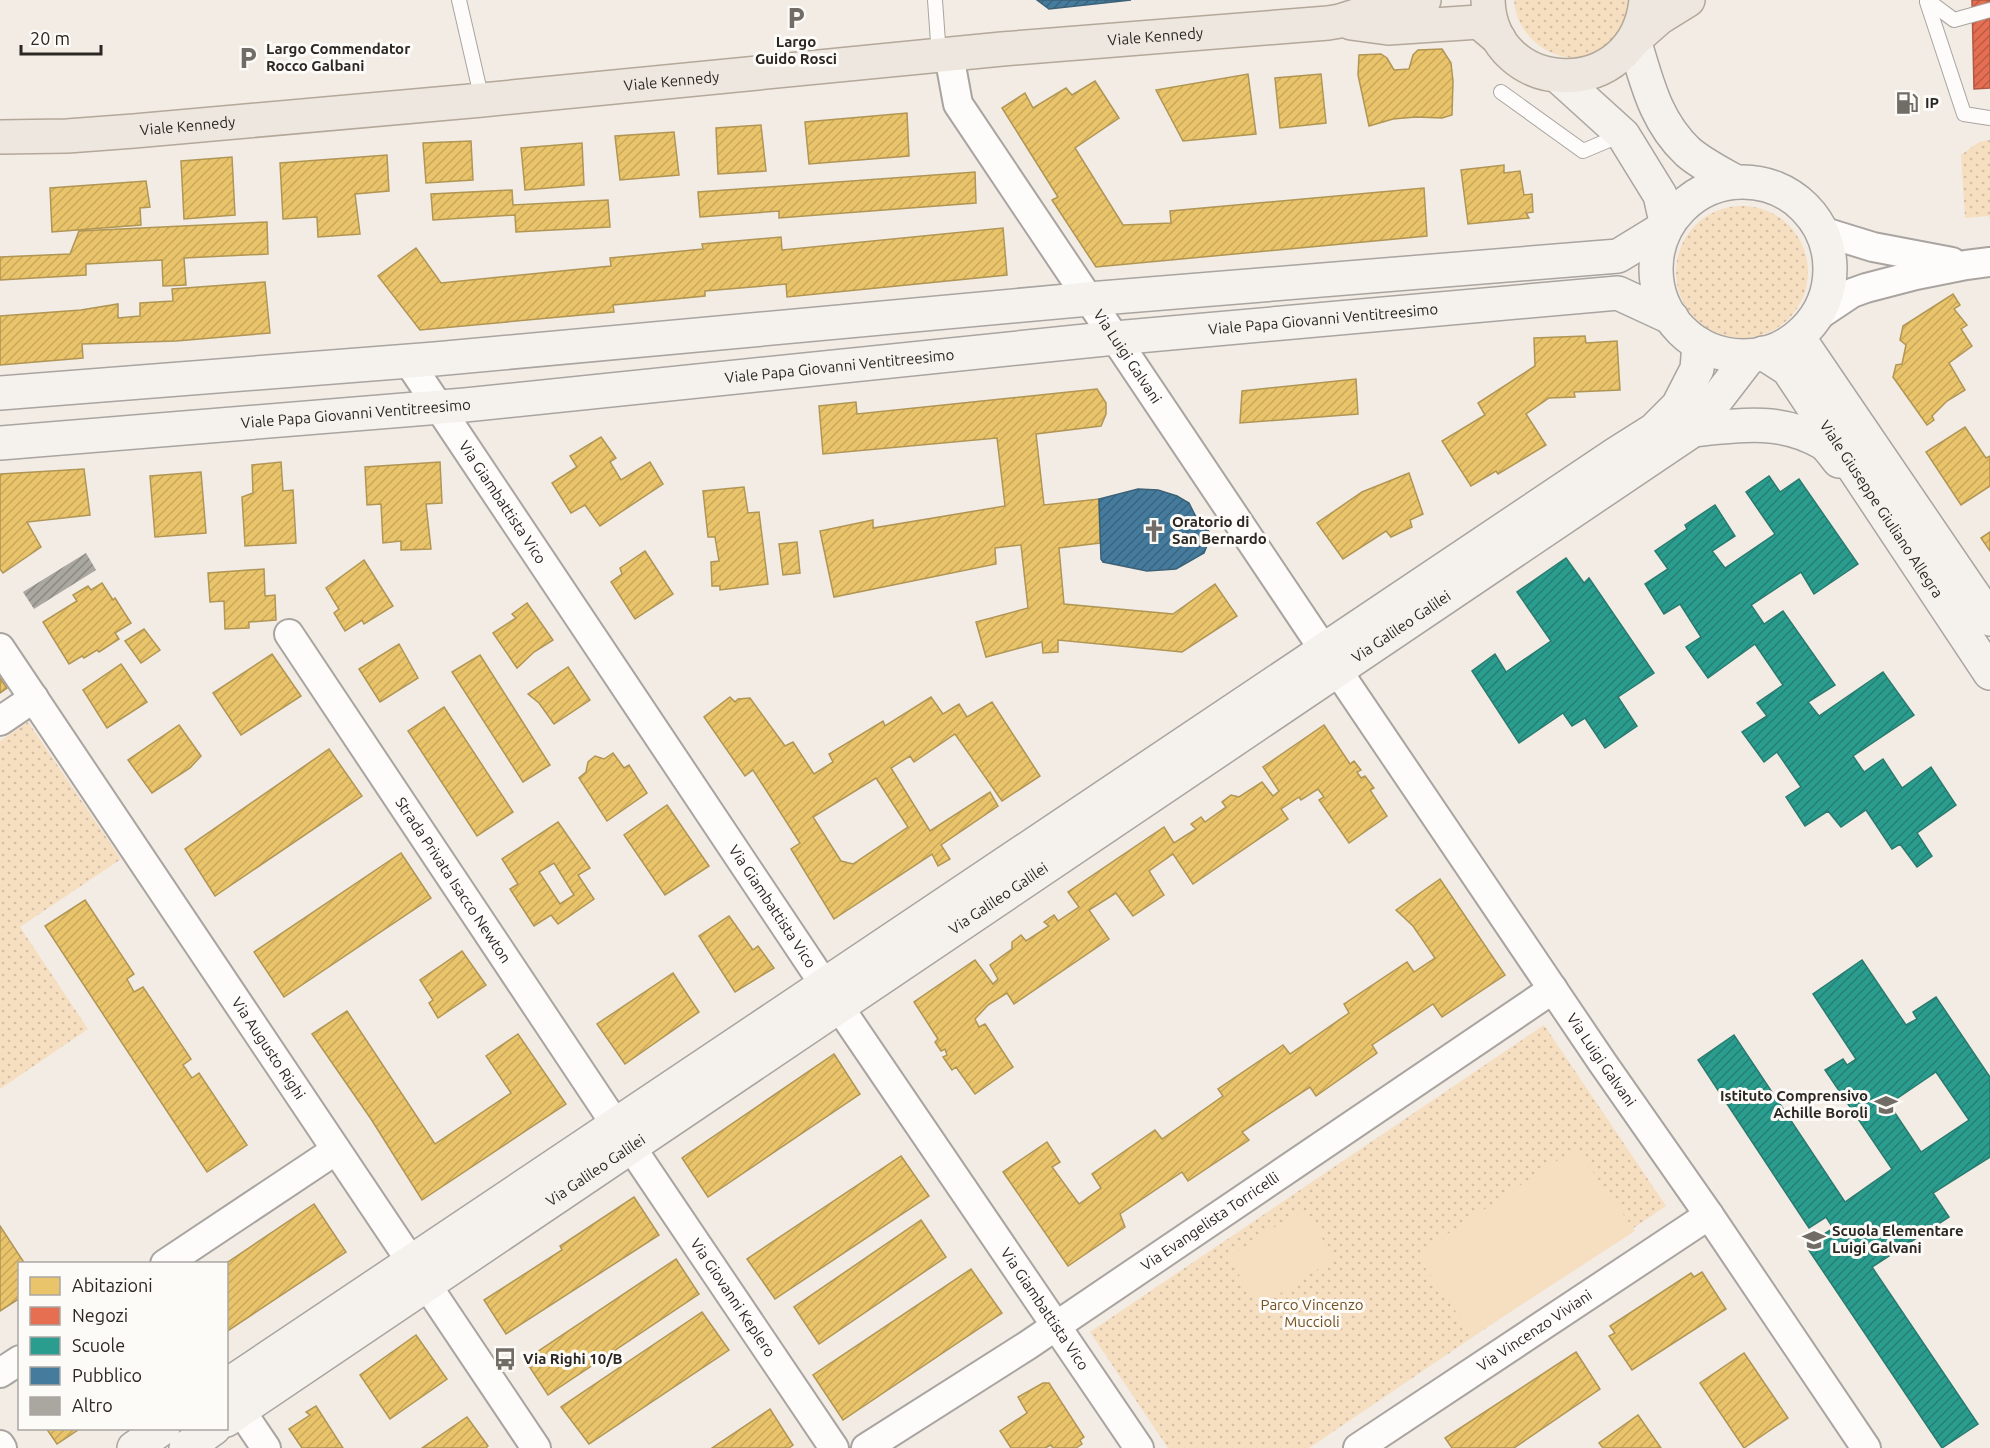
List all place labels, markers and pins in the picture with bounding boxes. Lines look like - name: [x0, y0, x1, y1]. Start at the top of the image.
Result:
- parking icon: Largo Guido Rosci: [783, 5, 809, 31]
- place label: Largo Guido Rosci: [755, 33, 837, 67]
- place label: Largo Commendator Rocco Galbani: [266, 40, 411, 74]
- parking icon: Largo Commendator Rocco Galbani: [235, 45, 261, 71]
- fuel station icon: IP: [1894, 90, 1920, 116]
- place label: IP: [1925, 94, 1939, 111]
- place label: Oratorio di San Bernardo: [1172, 513, 1267, 547]
- church icon: Oratorio di San Bernardo: [1141, 518, 1167, 544]
- place label: Istituto Comprensivo Achille Boroli: [1720, 1087, 1868, 1121]
- school or university icon: Istituto Comprensivo Achille Boroli: [1873, 1092, 1899, 1118]
- place label: Scuola Elementare Luigi Galvani: [1832, 1222, 1964, 1256]
- school or university icon: Scuola Elementare Luigi Galvani: [1801, 1227, 1827, 1253]
- bus stop icon: Via Righi 10/B: [492, 1346, 518, 1372]
- place label: Via Righi 10/B: [523, 1350, 622, 1367]

